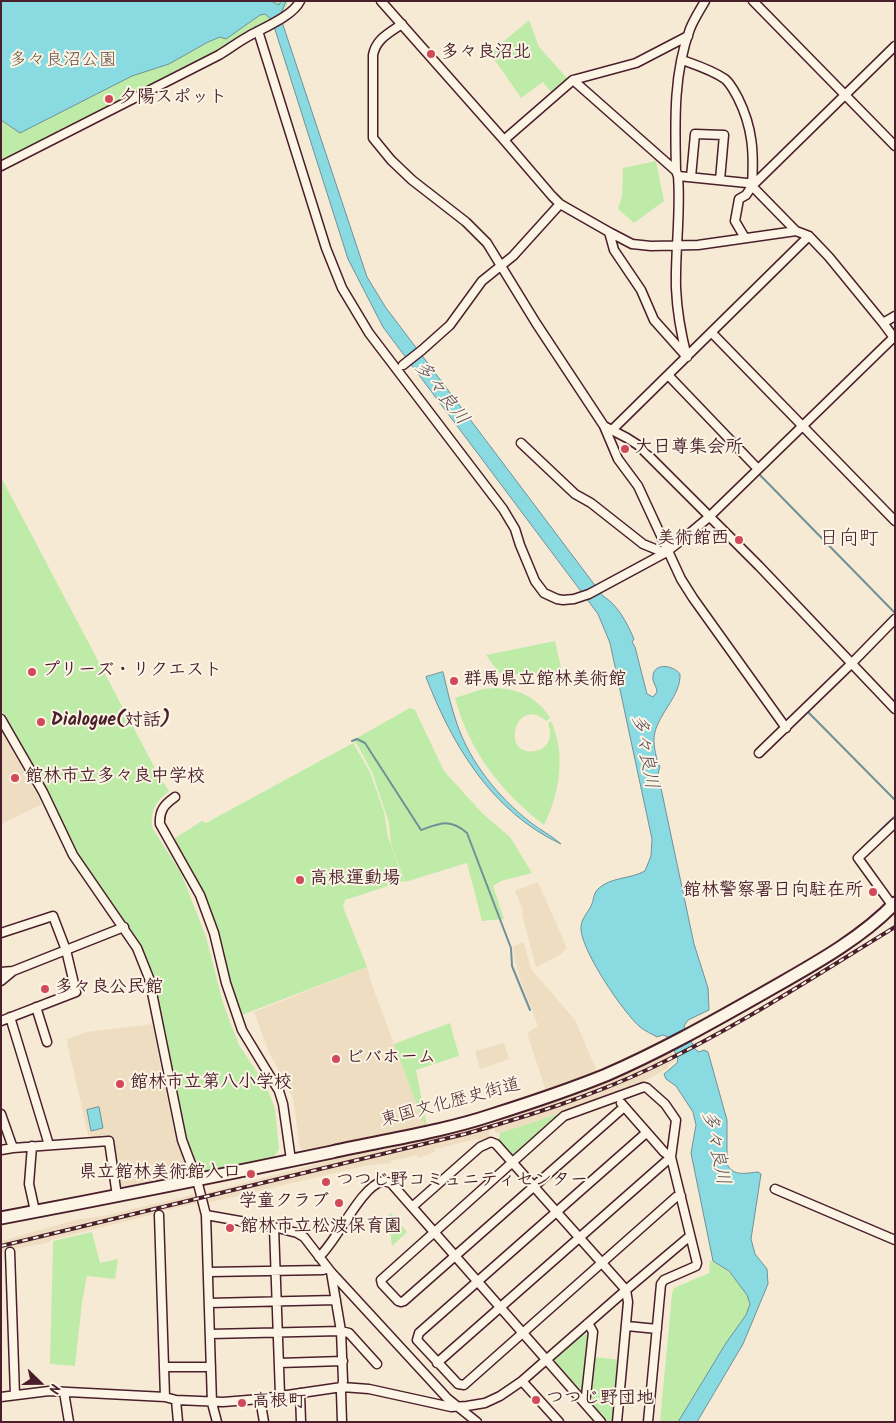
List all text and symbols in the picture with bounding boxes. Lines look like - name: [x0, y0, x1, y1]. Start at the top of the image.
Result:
- place label: 多々良沼北: [441, 43, 531, 65]
- marker: 多々良沼北: [425, 48, 437, 60]
- park label: 多々良沼公園: [9, 51, 117, 73]
- place label: 夕陽スポット: [119, 88, 227, 110]
- marker: 夕陽スポット: [103, 93, 115, 105]
- water label: 多々良川: [408, 357, 472, 431]
- place label: 大日尊集会所: [635, 438, 743, 460]
- marker: 大日尊集会所: [619, 443, 631, 455]
- place label: 美術館西: [657, 529, 729, 551]
- district label: 日向町: [819, 529, 879, 553]
- marker: 美術館西: [733, 534, 745, 546]
- place label: プリーズ・リクエスト: [42, 661, 222, 683]
- marker: プリーズ・リクエスト: [26, 666, 38, 678]
- place label: 群馬県立館林美術館: [464, 670, 626, 692]
- marker: 群馬県立館林美術館: [448, 675, 460, 687]
- place label: Dialogue(対話): [51, 711, 170, 733]
- water label: 多々良川: [625, 713, 661, 791]
- marker: Dialogue(対話): [35, 716, 47, 728]
- place label: 館林市立多々良中学校: [25, 767, 205, 789]
- marker: 館林市立多々良中学校: [9, 772, 21, 784]
- place label: 高根運動場: [310, 869, 400, 891]
- marker: 高根運動場: [294, 874, 306, 886]
- place label: 館林警察署日向駐在所: [683, 881, 863, 903]
- marker: 館林警察署日向駐在所: [867, 886, 879, 898]
- place label: 多々良公民館: [55, 978, 163, 1000]
- marker: 多々良公民館: [39, 983, 51, 995]
- place label: ビバホーム: [346, 1048, 436, 1070]
- marker: ビバホーム: [330, 1053, 342, 1065]
- place label: 館林市立第八小学校: [130, 1073, 292, 1095]
- street label: 東国文化歴史街道: [379, 1075, 523, 1133]
- marker: 館林市立第八小学校: [114, 1078, 126, 1090]
- water label: 多々良川: [695, 1108, 733, 1188]
- place label: 県立館林美術館入口: [79, 1163, 241, 1185]
- marker: 県立館林美術館入口: [245, 1168, 257, 1180]
- place label: つつじ野コミュニティセンター: [336, 1171, 588, 1193]
- marker: つつじ野コミュニティセンター: [320, 1176, 332, 1188]
- place label: 学童クラブ: [239, 1192, 329, 1214]
- marker: 学童クラブ: [333, 1197, 345, 1209]
- place label: 館林市立松波保育園: [240, 1217, 402, 1239]
- marker: 館林市立松波保育園: [224, 1222, 236, 1234]
- north arrow: [15, 1358, 65, 1408]
- text: N: [42, 1380, 66, 1397]
- place label: つつじ野団地: [546, 1389, 654, 1411]
- place label: 高根町: [252, 1392, 306, 1414]
- marker: つつじ野団地: [530, 1394, 542, 1406]
- marker: 高根町: [236, 1397, 248, 1409]

